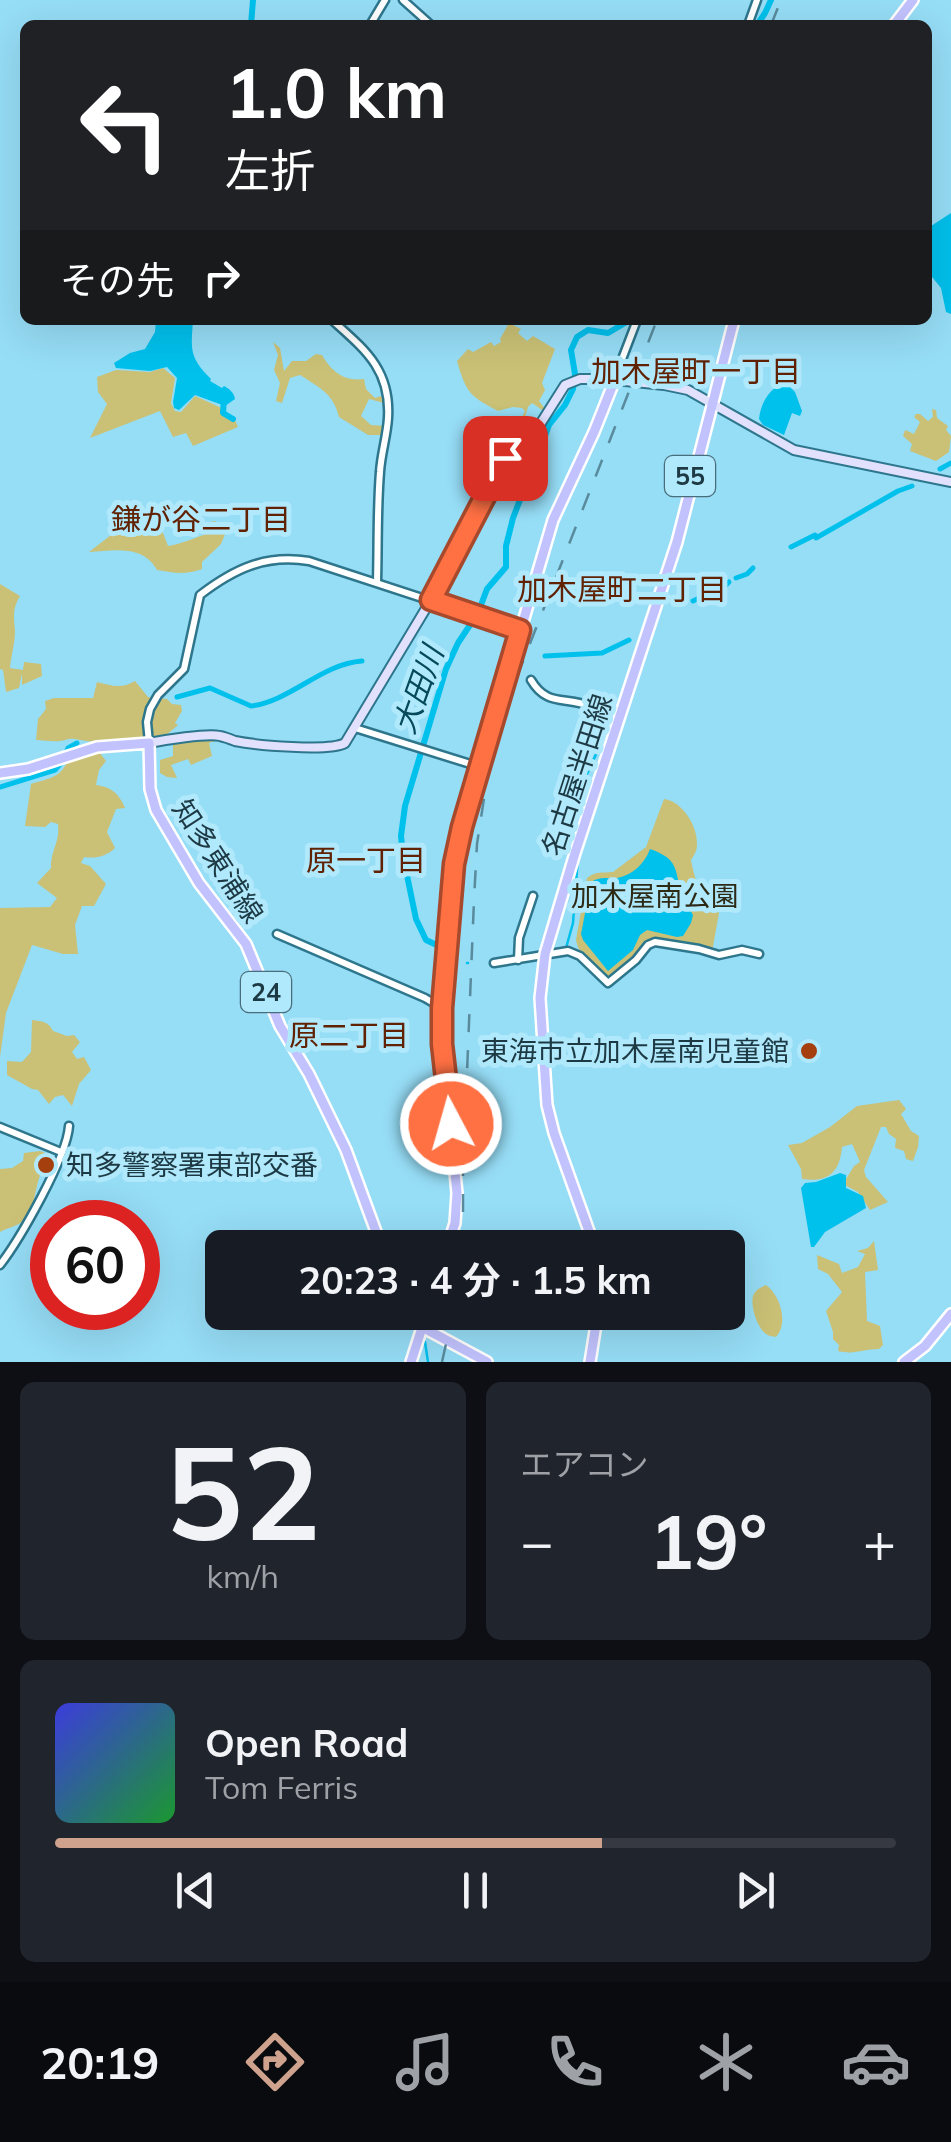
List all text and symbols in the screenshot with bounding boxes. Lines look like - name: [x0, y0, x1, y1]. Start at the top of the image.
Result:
- text: 1.0 km: [225, 48, 447, 136]
- icon: left: [60, 60, 190, 190]
- text: 左折: [225, 142, 315, 198]
- icon: right: [194, 250, 249, 305]
- text: その先: [60, 256, 174, 304]
- district label: 加木屋町一丁目: [591, 352, 801, 390]
- pin: [463, 416, 548, 501]
- icon: arrive: [478, 431, 533, 486]
- road number: 55: [665, 456, 715, 496]
- district label: 鎌が谷二丁目: [111, 500, 291, 538]
- district label: 加木屋町二丁目: [517, 570, 727, 608]
- water label: 大田川: [385, 638, 452, 738]
- street label: 名古屋半田線: [534, 690, 619, 860]
- street label: 知多東浦線: [166, 792, 271, 929]
- district label: 原一丁目: [306, 841, 426, 879]
- park label: 加木屋南公園: [571, 878, 739, 913]
- road number: 24: [241, 972, 291, 1012]
- district label: 原二丁目: [289, 1016, 409, 1054]
- place label: 東海市立加木屋南児童館: [481, 1033, 789, 1068]
- marker: 東海市立加木屋南児童館: [798, 1040, 820, 1062]
- position arrow: [399, 1072, 503, 1176]
- place label: 知多警察署東部交番: [66, 1147, 318, 1182]
- marker: 知多警察署東部交番: [35, 1154, 57, 1176]
- speed limit sign: 60: [30, 1200, 160, 1330]
- text: 20:23 · 4 分 · 1.5 km: [298, 1256, 652, 1304]
- text: 52: [165, 1409, 321, 1573]
- text: エアコン: [521, 1444, 649, 1484]
- text: 19°: [649, 1494, 767, 1588]
- text: −: [521, 1507, 554, 1576]
- text: +: [863, 1507, 896, 1576]
- text: km/h: [207, 1556, 279, 1596]
- text: Open Road: [205, 1719, 408, 1767]
- text: Tom Ferris: [205, 1767, 358, 1807]
- icon: previous: [168, 1863, 223, 1918]
- icon: pause: [448, 1863, 503, 1918]
- icon: next: [728, 1863, 783, 1918]
- icon: directions: [240, 2027, 310, 2097]
- icon: music: [390, 2027, 460, 2097]
- icon: phone: [540, 2027, 610, 2097]
- icon: climate: [691, 2027, 761, 2097]
- icon: car: [841, 2027, 911, 2097]
- text: 20:19: [40, 2034, 159, 2090]

